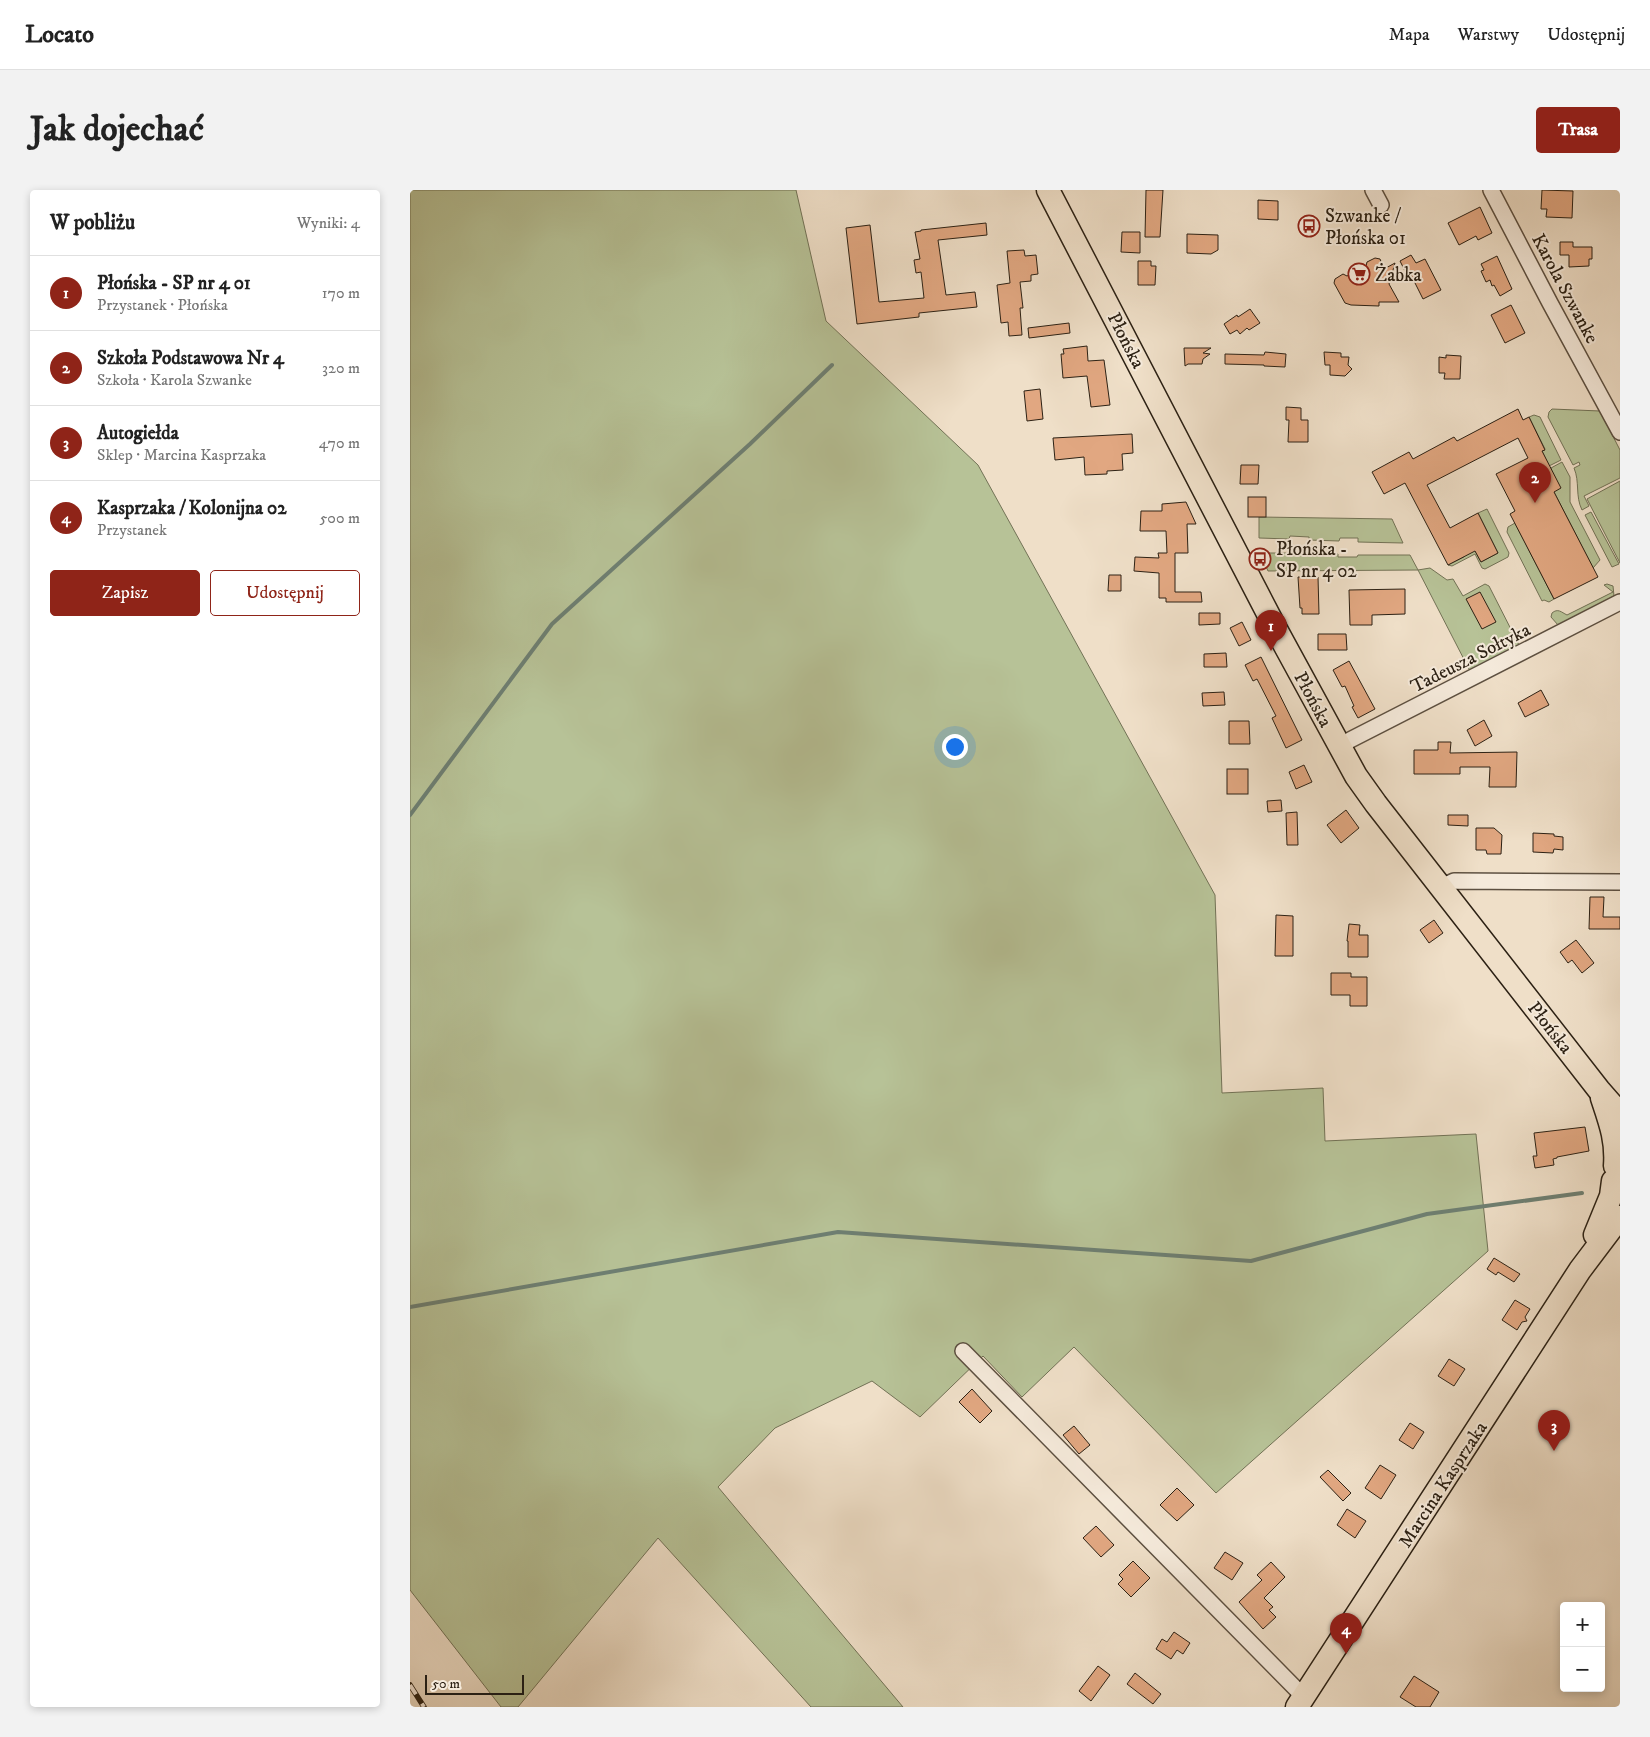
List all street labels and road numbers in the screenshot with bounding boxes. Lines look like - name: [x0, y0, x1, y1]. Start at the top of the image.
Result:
- street label: Karola Szwanke: [1526, 230, 1603, 348]
- street label: Płońska: [1102, 309, 1149, 372]
- street label: Tadeusza Sołtyka: [1407, 618, 1534, 698]
- street label: Płońska: [1289, 668, 1337, 731]
- street label: Płońska: [1522, 997, 1577, 1059]
- street label: Marcina Kasprzaka: [1394, 1417, 1493, 1552]

